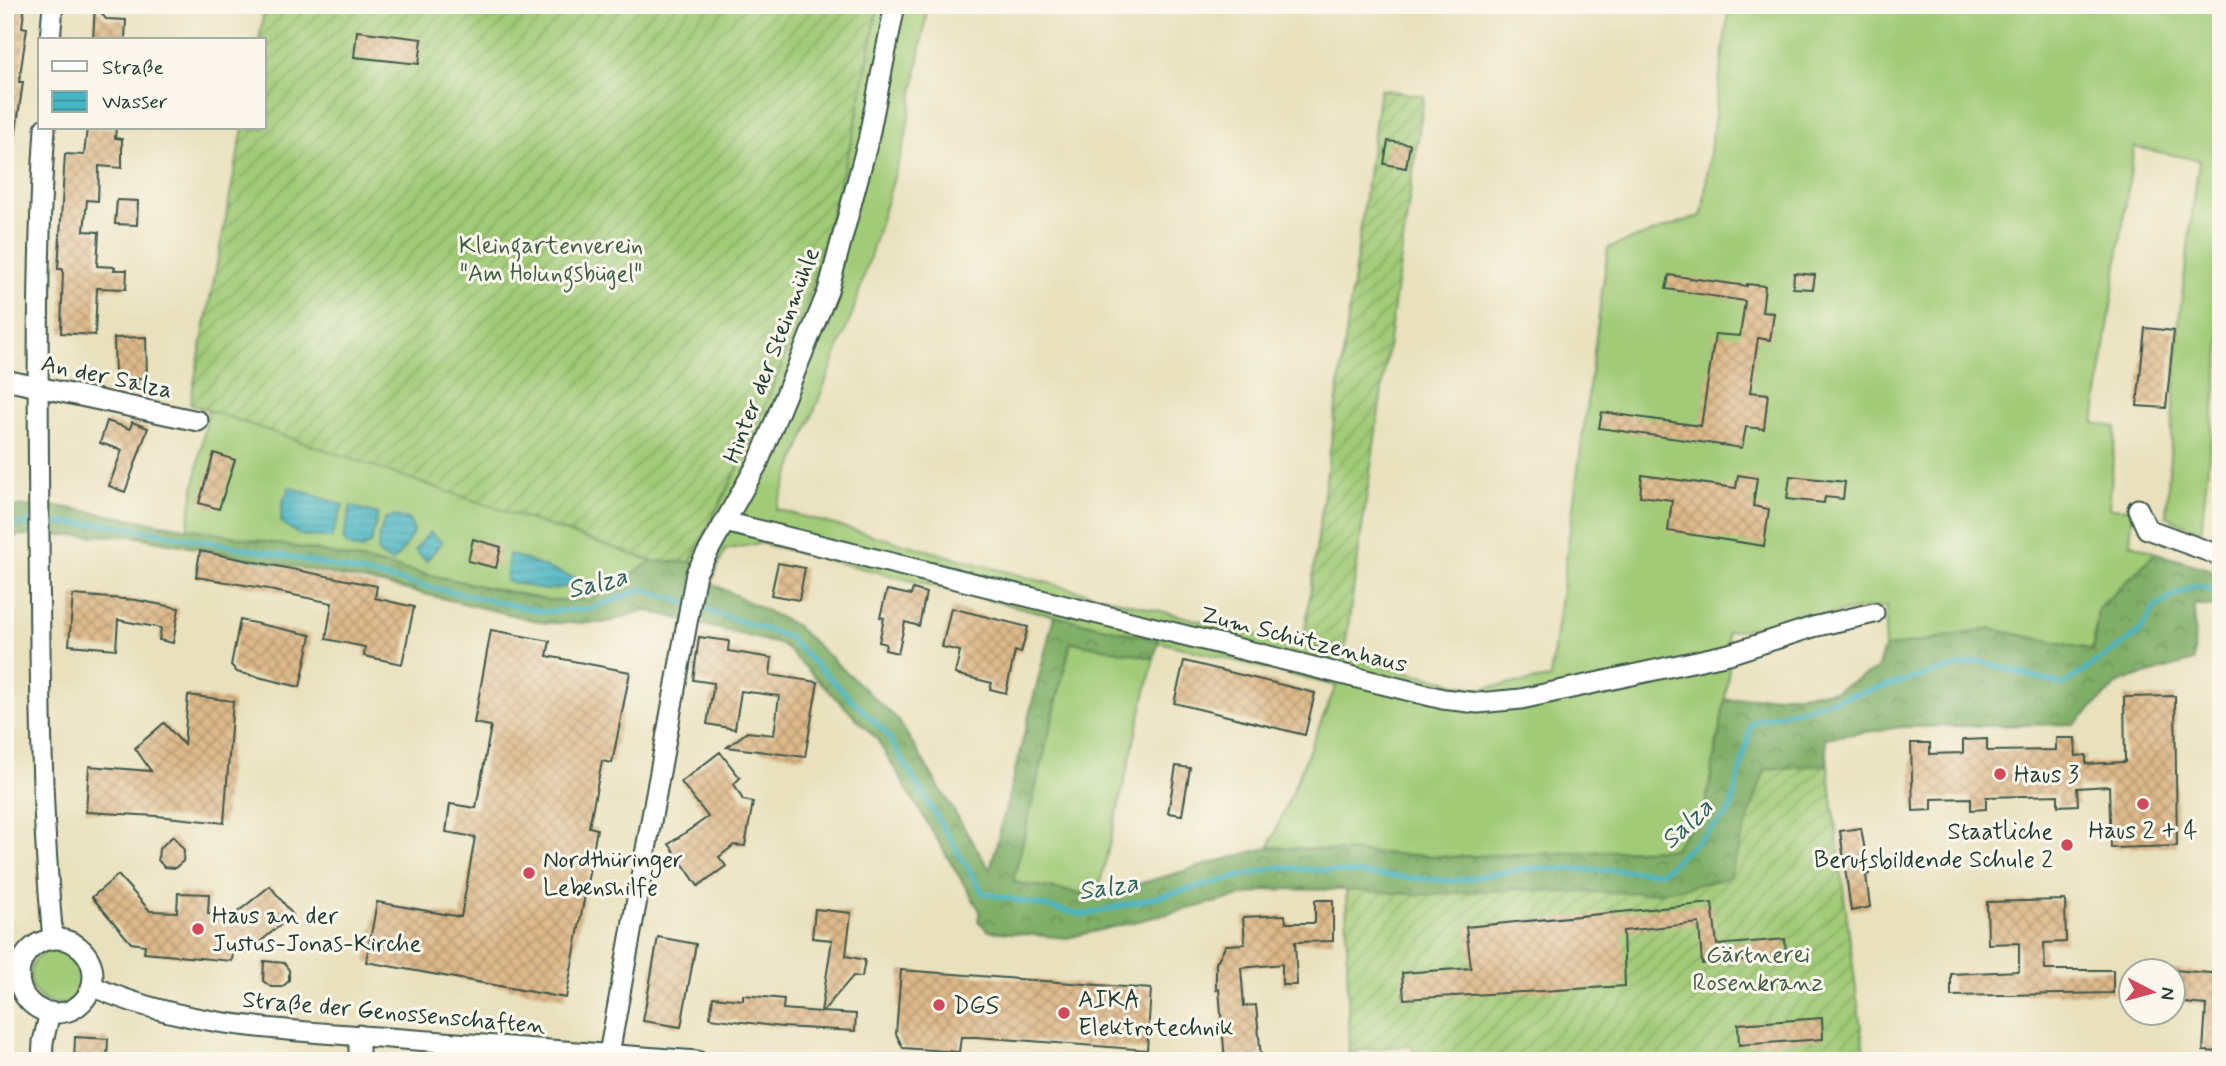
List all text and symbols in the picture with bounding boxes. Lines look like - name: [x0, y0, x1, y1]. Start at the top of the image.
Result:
- legend: [38, 38, 266, 130]
- text: Straße: [102, 54, 164, 82]
- text: Wasser: [102, 88, 168, 116]
- park label: Kleingartenverein "Am Holungsbügel": [459, 231, 643, 293]
- street label: Hinter der Steinmühle: [717, 243, 828, 468]
- street label: An der Salza: [38, 348, 175, 406]
- water label: Salza: [564, 560, 631, 608]
- street label: Zum Schützenhaus: [1197, 600, 1410, 681]
- place label: Haus 3: [2014, 760, 2079, 791]
- marker: Haus 3: [1992, 766, 2008, 782]
- water label: Salza: [1654, 791, 1721, 857]
- marker: Haus 2 + 4: [2135, 796, 2151, 812]
- place label: Haus 2 + 4: [2089, 816, 2197, 847]
- place label: Staatliche Berufsbildende Schule 2: [1814, 817, 2053, 876]
- marker: Staatliche Berufsbildende Schule 2: [2059, 837, 2075, 853]
- place label: Nordthüringer Lebenshilfe: [543, 845, 683, 904]
- marker: Nordthüringer Lebenshilfe: [521, 865, 537, 881]
- water label: Salza: [1076, 866, 1141, 909]
- place label: Haus an der Justus-Jonas-Kirche: [212, 901, 421, 960]
- marker: Haus an der Justus-Jonas-Kirche: [190, 921, 206, 937]
- park label: Gärtnerei Rosenkranz: [1693, 940, 1824, 999]
- north arrow: [2118, 958, 2188, 1028]
- street label: Straße der Genossenschaften: [241, 985, 547, 1042]
- place label: AIKA Elektrotechnik: [1078, 985, 1234, 1044]
- text: N: [2154, 986, 2181, 1001]
- place label: DGS: [953, 991, 999, 1022]
- marker: DGS: [931, 997, 947, 1013]
- marker: AIKA Elektrotechnik: [1056, 1005, 1072, 1021]

